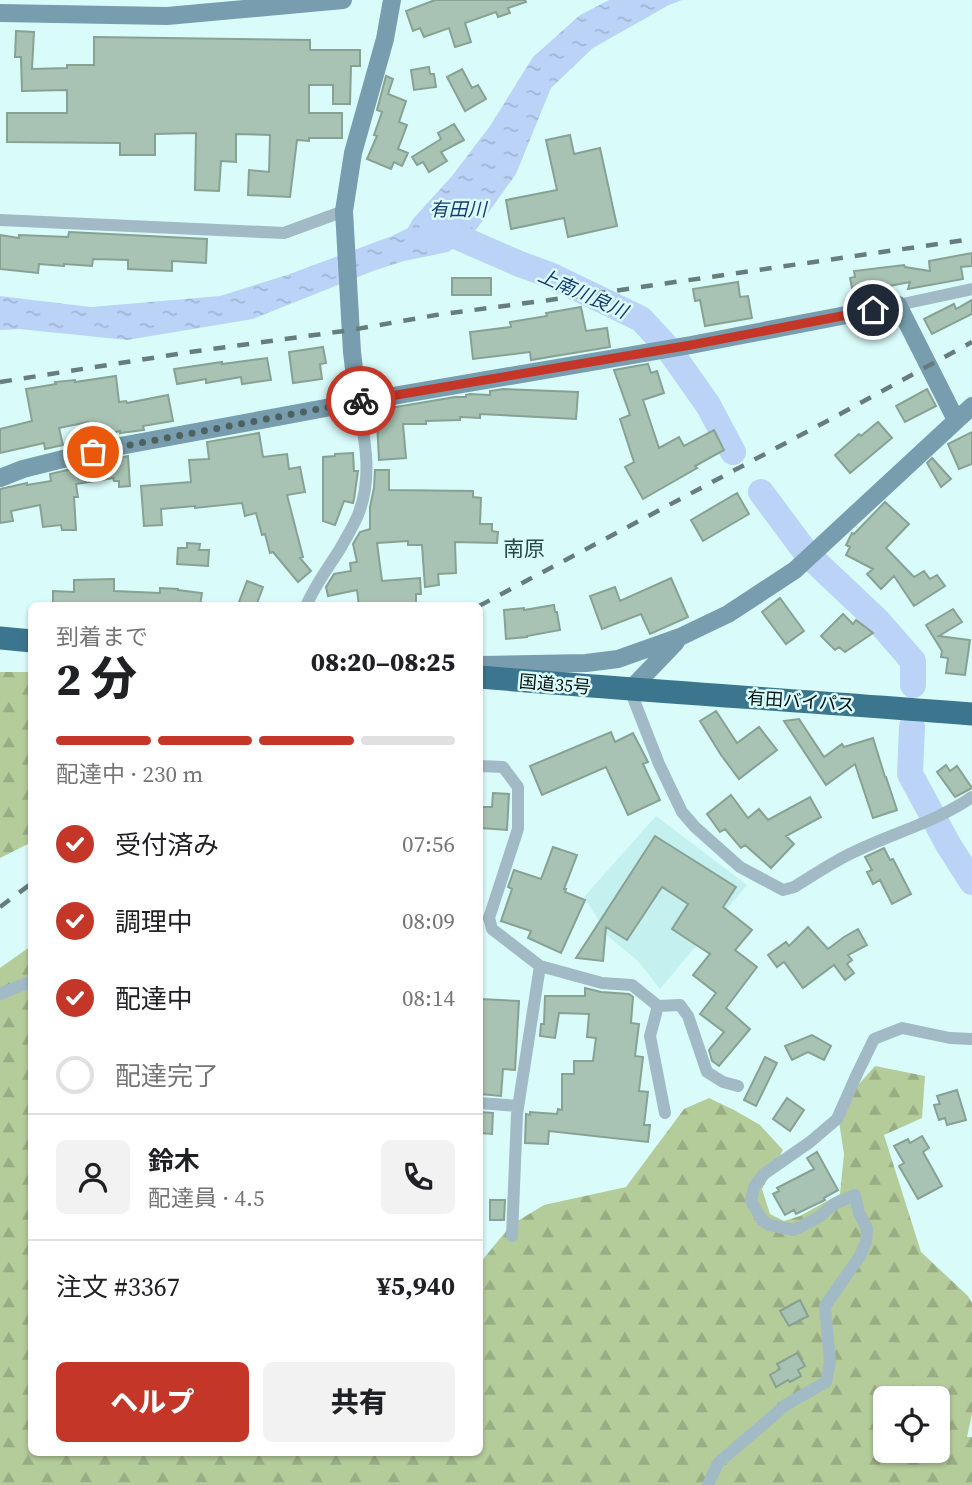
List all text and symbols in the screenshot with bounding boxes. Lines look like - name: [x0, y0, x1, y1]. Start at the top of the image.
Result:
- water label: 有田川: [429, 196, 488, 222]
- water label: 上南川良川: [534, 262, 634, 325]
- pin: [843, 280, 903, 340]
- icon: home: [854, 291, 892, 329]
- courier: [326, 366, 396, 436]
- icon: bike: [342, 382, 380, 420]
- pin: [63, 422, 123, 482]
- icon: bag: [74, 433, 112, 471]
- district label: 南原: [503, 534, 545, 563]
- text: 到着まで: [56, 621, 148, 653]
- text: 08:20–08:25: [311, 644, 455, 680]
- text: 2 分: [56, 647, 137, 710]
- street label: 国道35号: [518, 668, 592, 700]
- street label: 有田バイパス: [746, 685, 856, 717]
- text: 配達中 · 230 m: [56, 758, 203, 790]
- icon: check: [56, 825, 94, 863]
- text: 受付済み: [115, 827, 219, 863]
- text: 07:56: [402, 828, 455, 860]
- icon: check: [56, 902, 94, 940]
- text: 調理中: [115, 904, 193, 940]
- text: 08:09: [402, 905, 455, 937]
- icon: check: [56, 979, 94, 1017]
- text: 配達中: [115, 981, 193, 1017]
- text: 08:14: [402, 982, 455, 1014]
- text: 配達完了: [115, 1058, 219, 1094]
- button: person: [56, 1140, 130, 1214]
- button: phone: [381, 1140, 455, 1214]
- text: 鈴木: [148, 1143, 200, 1179]
- text: 配達員 · 4.5: [148, 1182, 265, 1214]
- text: ¥5,940: [377, 1268, 455, 1304]
- text: 注文 #3367: [56, 1269, 180, 1305]
- button: ヘルプ: [56, 1362, 249, 1442]
- button: 共有: [263, 1362, 455, 1442]
- map controls: [873, 1386, 950, 1463]
- button: locate: [873, 1386, 950, 1463]

